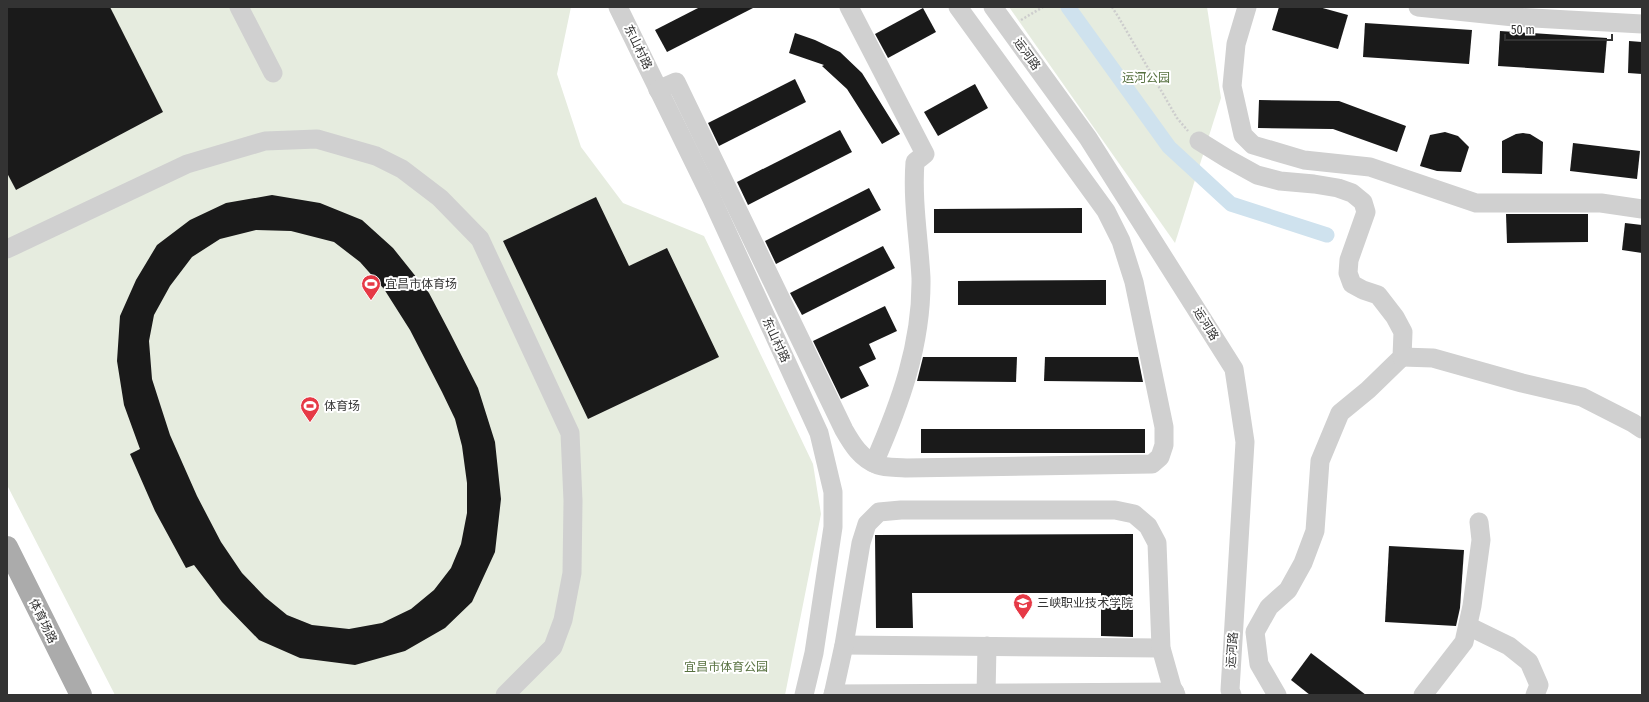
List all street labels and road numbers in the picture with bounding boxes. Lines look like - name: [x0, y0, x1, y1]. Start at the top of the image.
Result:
- street label: 东山村路: [621, 22, 655, 72]
- street label: 运河路: [1011, 35, 1043, 73]
- street label: 运河路: [1191, 305, 1221, 343]
- street label: 东山村路: [760, 315, 792, 365]
- street label: 体育场路: [26, 596, 60, 646]
- street label: 运河路: [1224, 632, 1240, 668]

